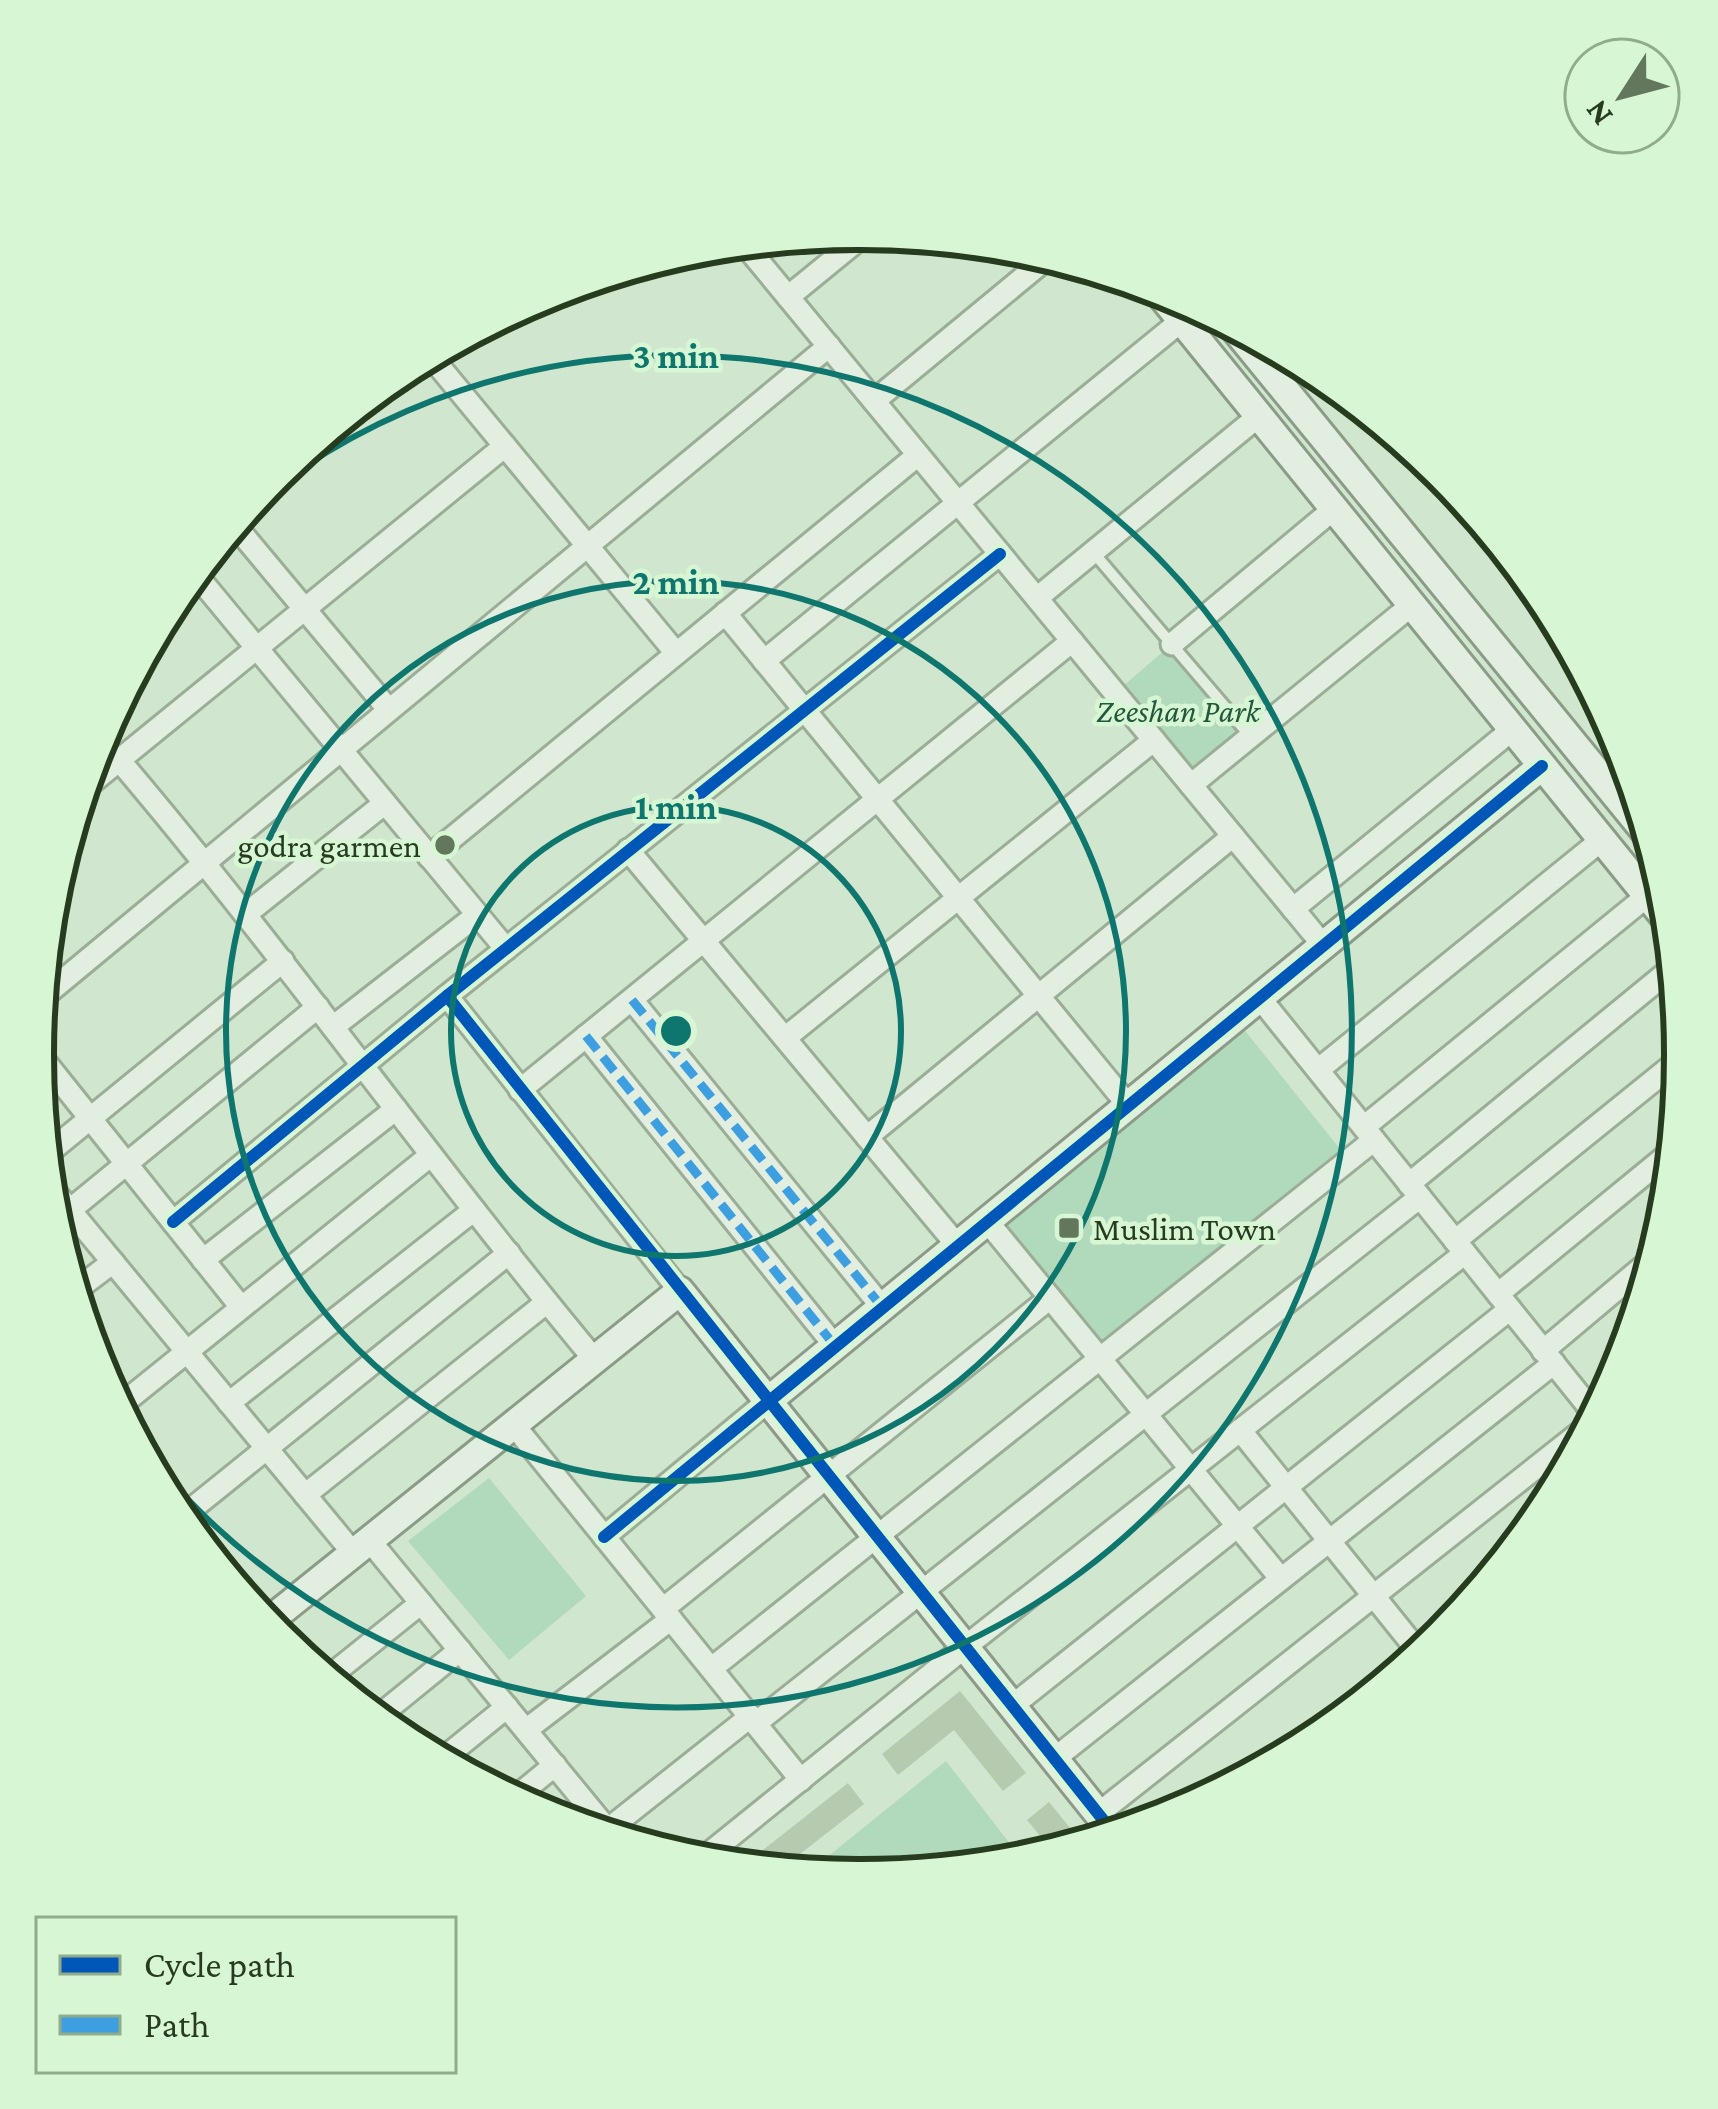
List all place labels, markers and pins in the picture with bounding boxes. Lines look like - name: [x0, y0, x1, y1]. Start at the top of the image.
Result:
- place label: godra garmen: [237, 827, 421, 864]
- marker: godra garmen: [432, 832, 458, 858]
- centre of rings: [655, 1010, 697, 1052]
- place label: Muslim Town: [1093, 1210, 1276, 1247]
- marker: Muslim Town: [1056, 1215, 1082, 1241]

